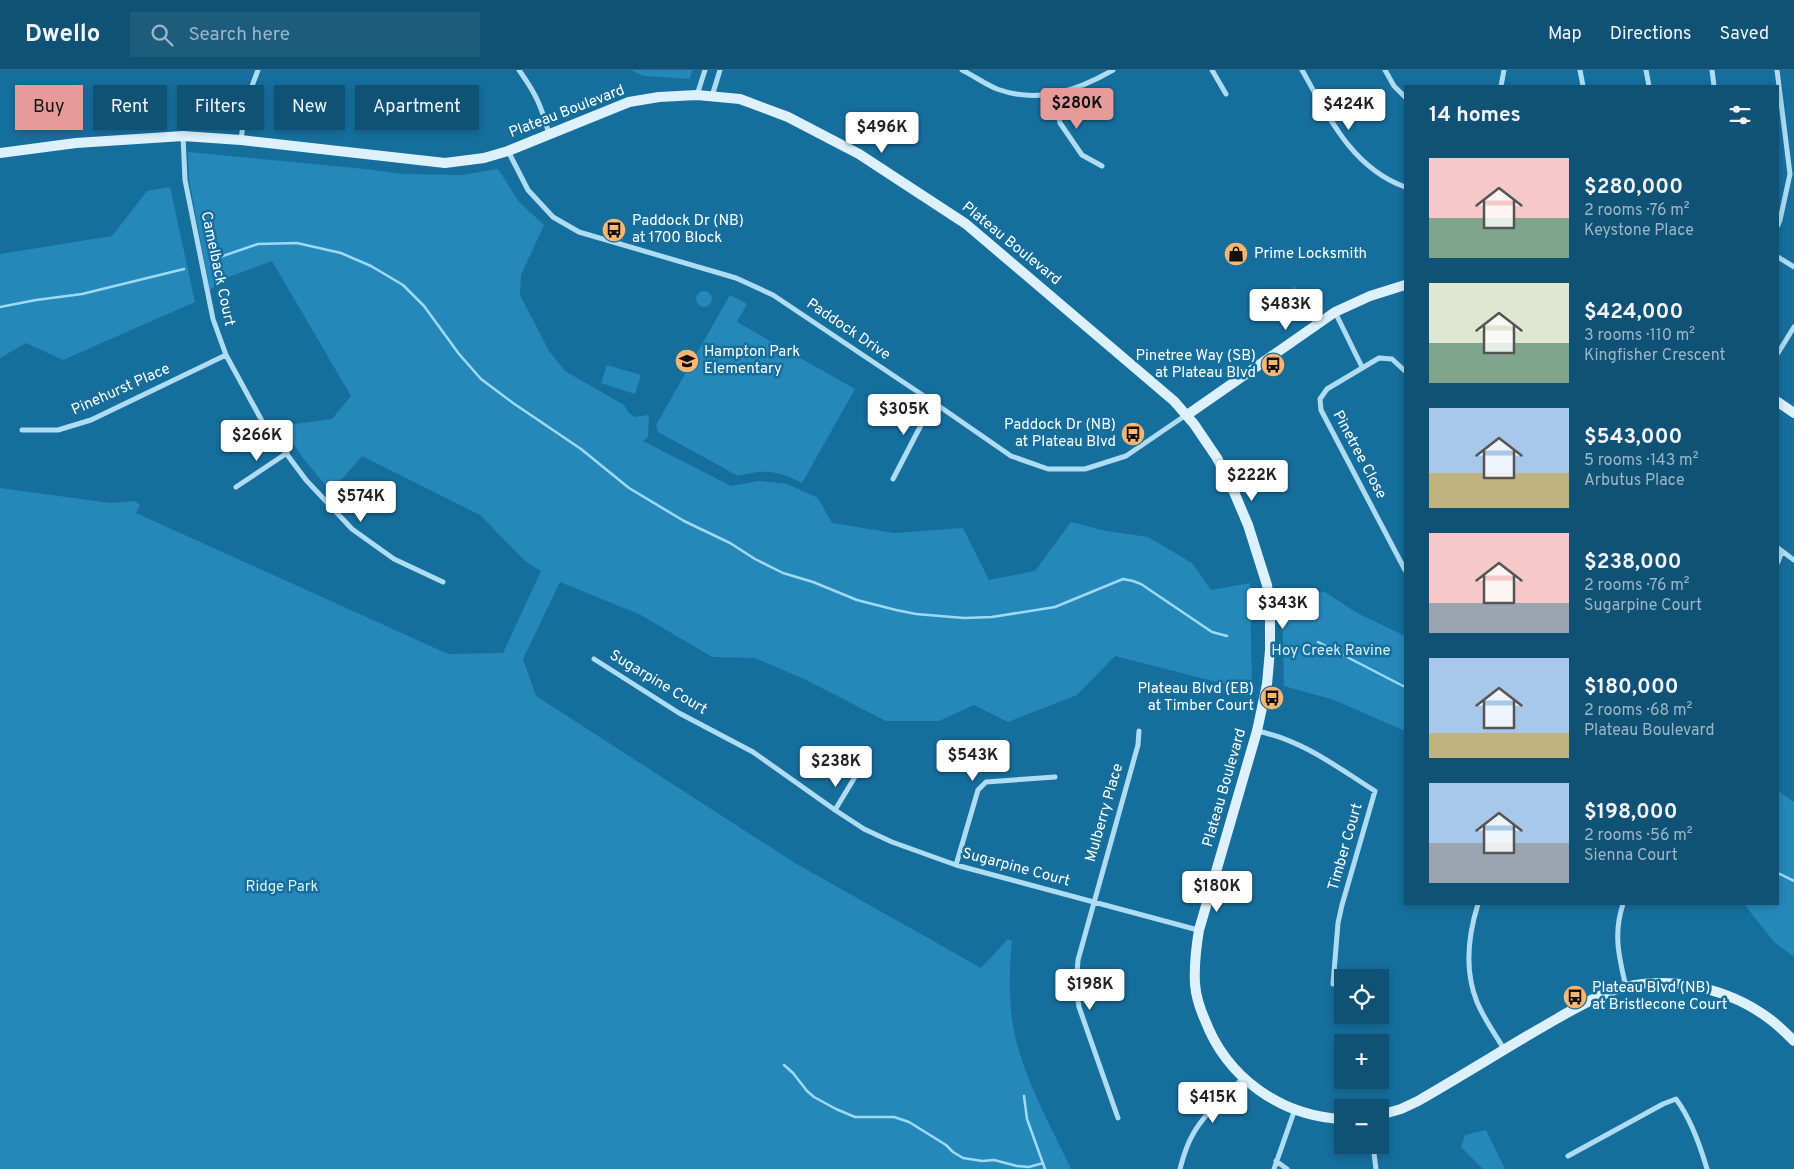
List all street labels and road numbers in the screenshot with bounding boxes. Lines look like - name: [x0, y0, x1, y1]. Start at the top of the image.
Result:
- street label: Plateau Boulevard: [507, 81, 627, 143]
- street label: Plateau Boulevard: [958, 198, 1064, 290]
- street label: Camelback Court: [196, 210, 238, 328]
- street label: Paddock Drive: [802, 295, 894, 365]
- street label: Pinehurst Place: [69, 360, 173, 420]
- street label: Pinetree Close: [1328, 408, 1390, 502]
- street label: Sugarpine Court: [606, 646, 710, 720]
- street label: Plateau Boulevard: [1199, 727, 1251, 849]
- street label: Mulberry Place: [1082, 761, 1128, 865]
- street label: Timber Court: [1324, 801, 1368, 893]
- street label: Sugarpine Court: [960, 844, 1072, 892]

